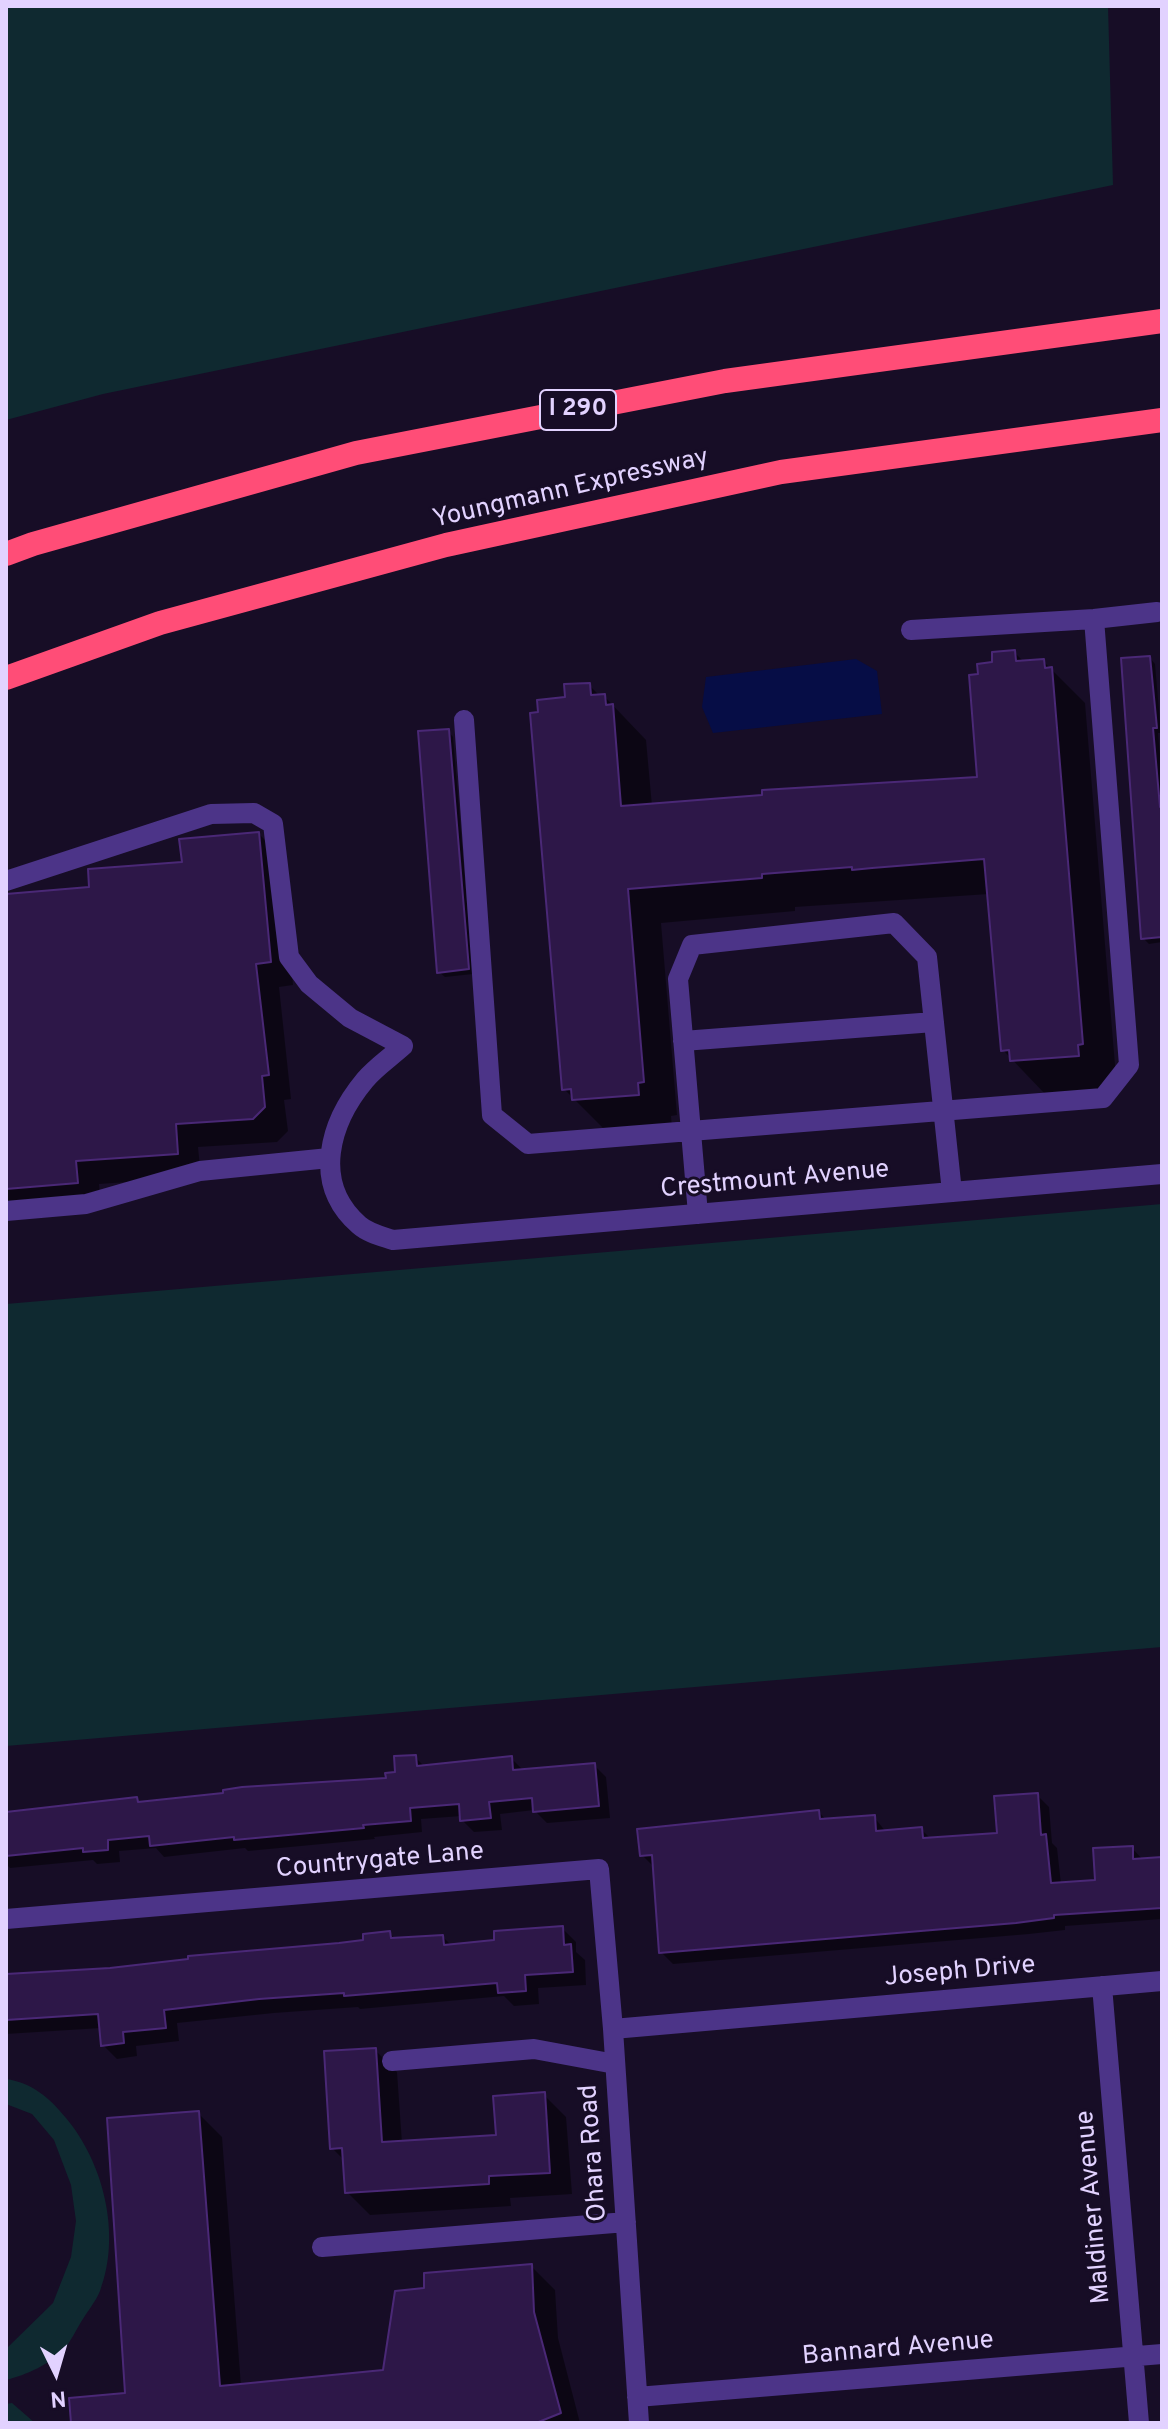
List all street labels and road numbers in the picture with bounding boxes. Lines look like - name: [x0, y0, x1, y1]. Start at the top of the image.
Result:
- road number: I 290: [540, 390, 616, 430]
- street label: Youngmann Expressway: [430, 443, 712, 537]
- street label: Crestmount Avenue: [659, 1155, 891, 1207]
- street label: Countrygate Lane: [275, 1837, 485, 1887]
- street label: Joseph Drive: [883, 1951, 1037, 1995]
- street label: Ohara Road: [575, 2083, 615, 2223]
- street label: Maldiner Avenue: [1071, 2109, 1119, 2305]
- street label: Bannard Avenue: [801, 2326, 995, 2374]

